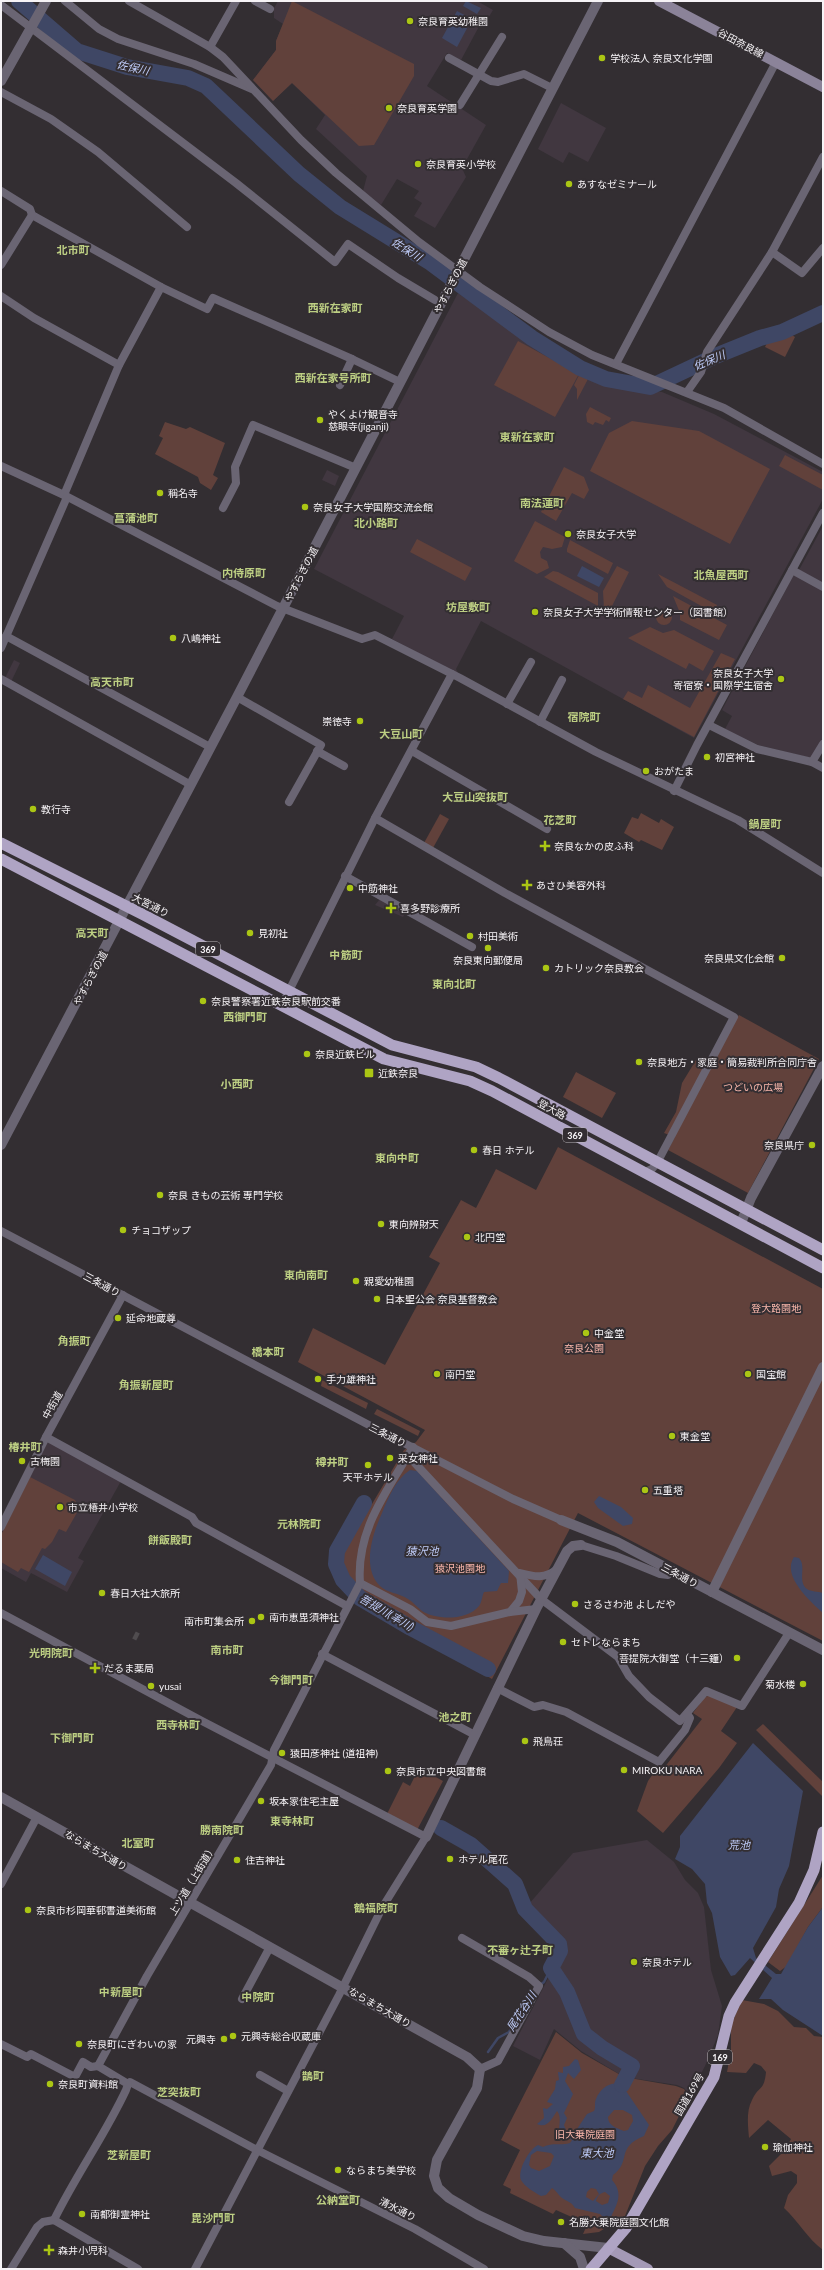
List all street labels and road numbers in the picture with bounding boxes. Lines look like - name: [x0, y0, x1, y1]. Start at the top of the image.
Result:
- street label: 谷田奈良線: [716, 26, 766, 60]
- street label: やすらぎの道: [431, 257, 469, 315]
- street label: やすらぎの道: [282, 545, 320, 603]
- street label: 大宮通り: [130, 891, 172, 919]
- road number: 369: [196, 942, 220, 956]
- street label: やすらぎの道: [71, 949, 109, 1007]
- street label: 登大路: [536, 1097, 568, 1121]
- road number: 369: [563, 1128, 587, 1142]
- street label: 三条通り: [82, 1269, 122, 1299]
- street label: 中街道: [39, 1389, 65, 1421]
- street label: 三条通り: [367, 1421, 409, 1449]
- street label: 三条通り: [660, 1560, 700, 1590]
- street label: ならまち大通り: [63, 1827, 129, 1873]
- street label: 上ツ道（上街道）: [166, 1843, 218, 1917]
- street label: ならまち大通り: [347, 1984, 413, 2030]
- road number: 169: [708, 2050, 732, 2064]
- street label: 国道169号: [672, 2070, 706, 2118]
- street label: 清水通り: [377, 2195, 419, 2223]

